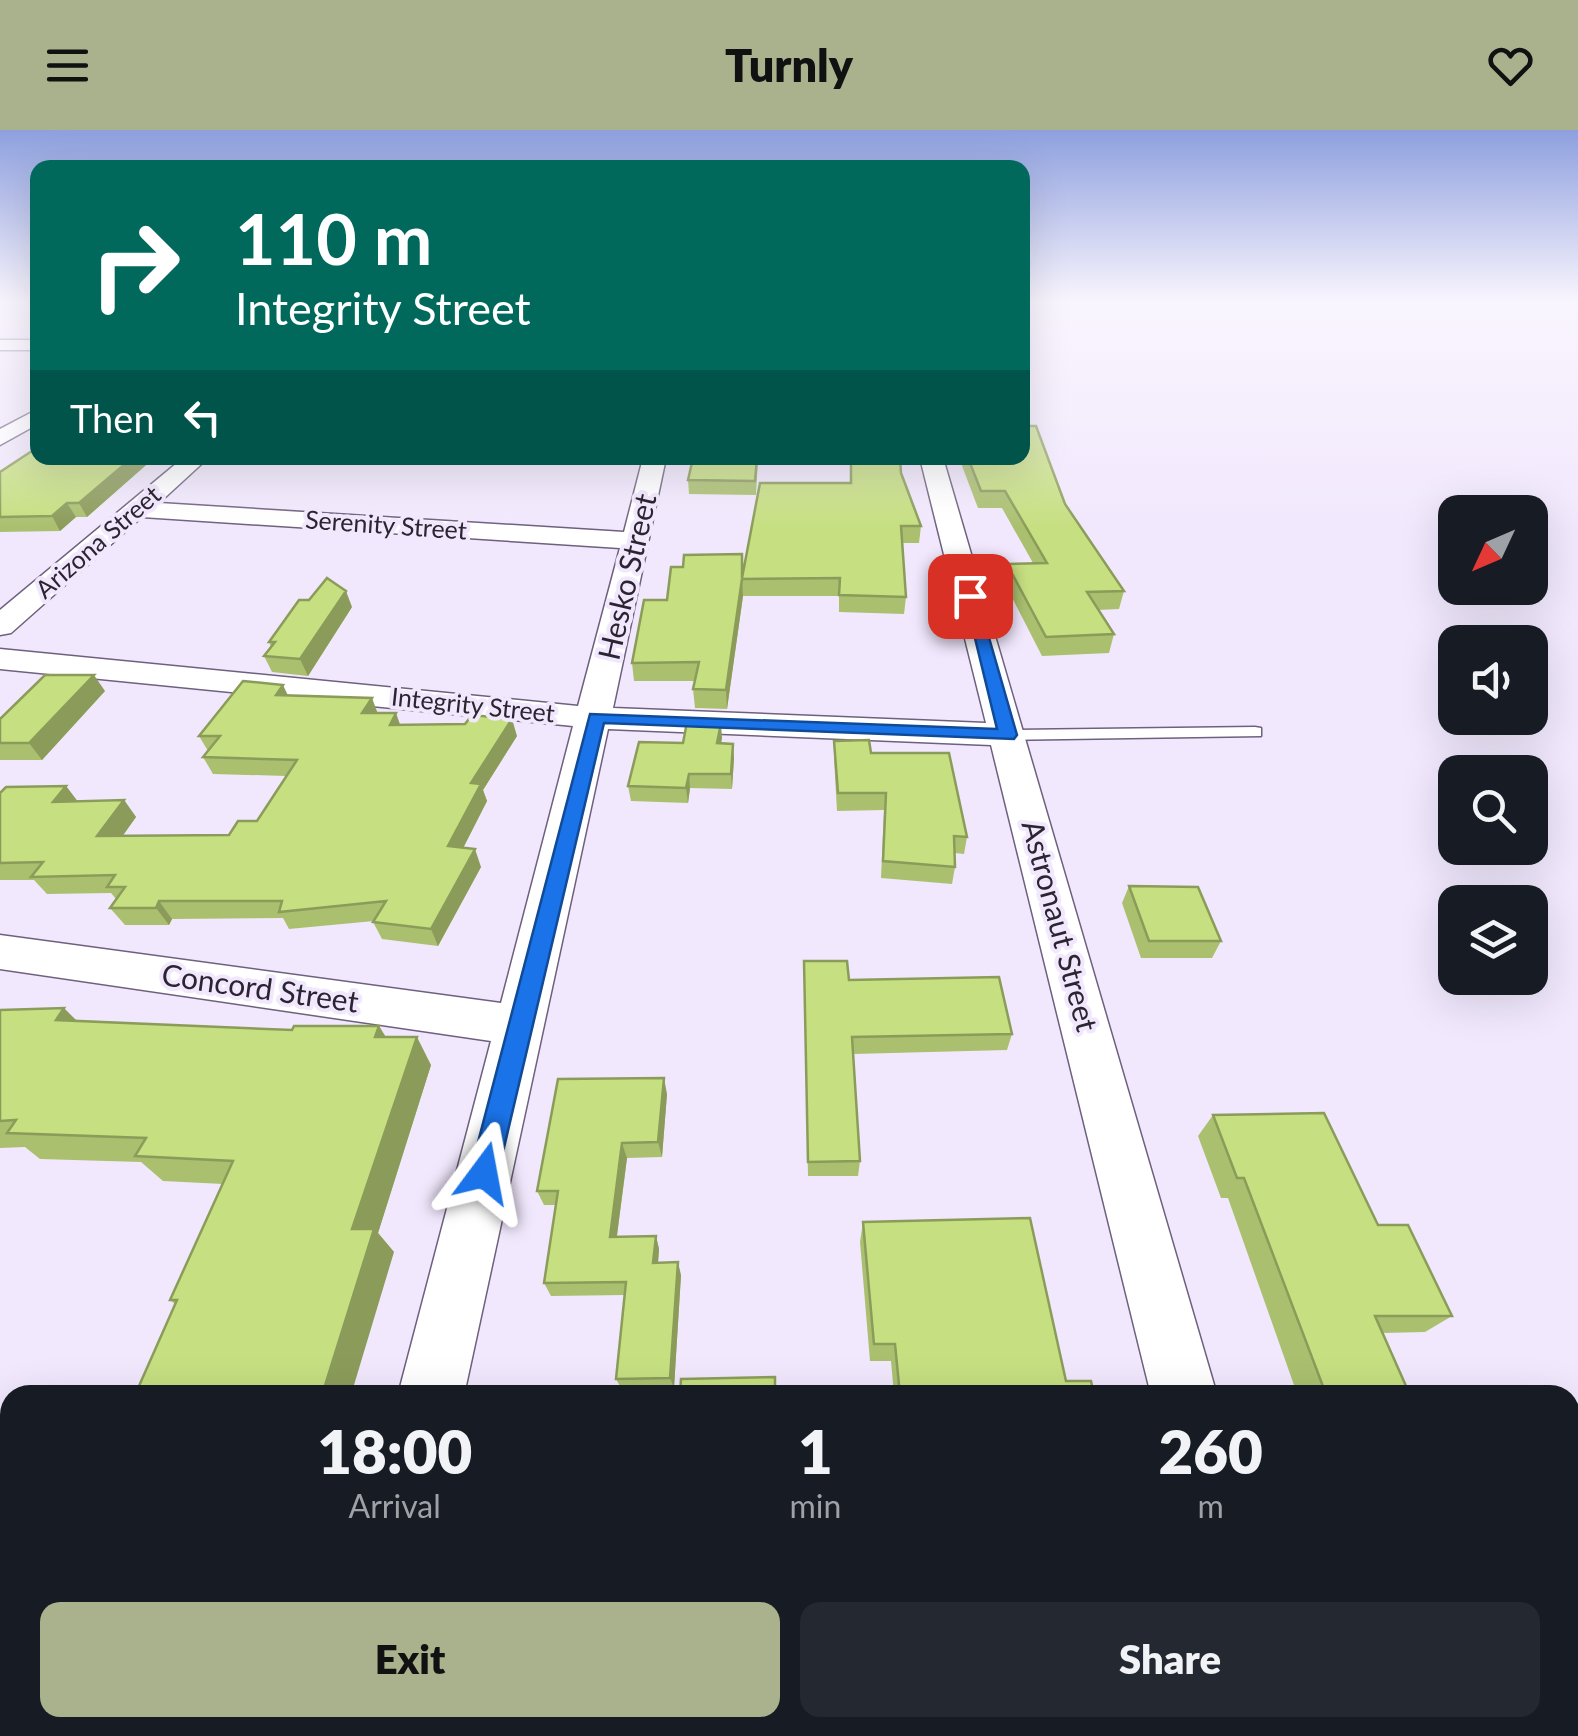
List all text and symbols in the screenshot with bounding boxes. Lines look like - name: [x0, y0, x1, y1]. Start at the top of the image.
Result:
- icon: menu: [40, 38, 95, 93]
- text: Turnly: [725, 38, 853, 92]
- icon: heart: [1483, 38, 1538, 93]
- text: 110 m: [235, 196, 432, 280]
- icon: right: [70, 200, 200, 330]
- text: Integrity Street: [235, 281, 531, 335]
- icon: left: [175, 390, 230, 445]
- text: Then: [70, 395, 155, 441]
- street label: Arizona Street: [29, 479, 166, 604]
- street label: Hesko Street: [589, 490, 663, 663]
- north arrow: [1438, 495, 1548, 605]
- map controls: [1438, 495, 1548, 995]
- street label: Serenity Street: [304, 503, 468, 545]
- pin: [928, 554, 1013, 639]
- icon: arrive: [943, 569, 998, 624]
- button: sound: [1438, 625, 1548, 735]
- street label: Integrity Street: [390, 681, 556, 728]
- button: search: [1438, 755, 1548, 865]
- street label: Astronaut Street: [1015, 816, 1106, 1035]
- button: layers: [1438, 885, 1548, 995]
- street label: Concord Street: [160, 955, 361, 1019]
- position arrow: [432, 1121, 536, 1225]
- text: 18:00: [317, 1415, 472, 1487]
- text: 1: [798, 1415, 833, 1487]
- text: 260: [1158, 1415, 1263, 1487]
- text: Arrival: [349, 1486, 441, 1525]
- text: min: [789, 1486, 841, 1525]
- text: m: [1197, 1486, 1224, 1525]
- button: Exit: [40, 1602, 780, 1717]
- button: Share: [800, 1602, 1540, 1717]

